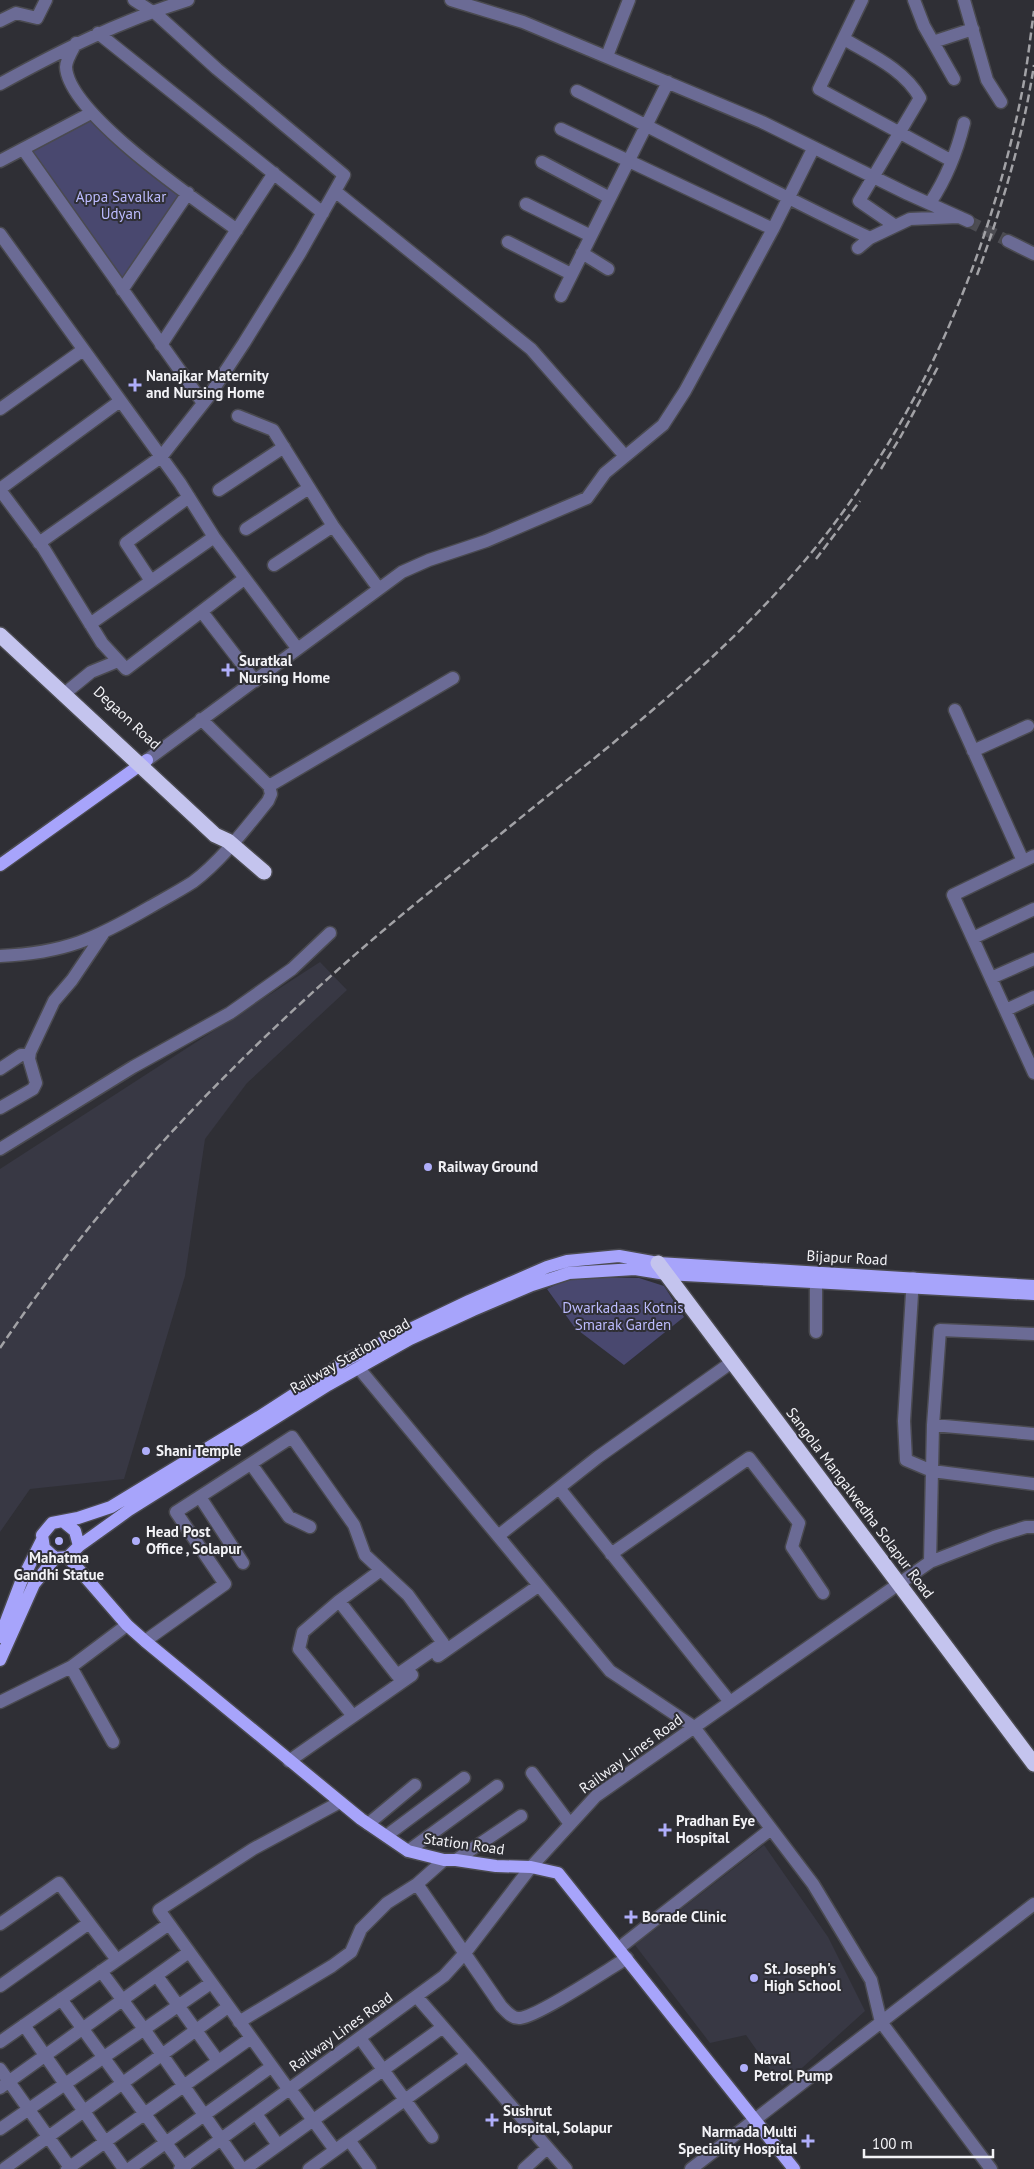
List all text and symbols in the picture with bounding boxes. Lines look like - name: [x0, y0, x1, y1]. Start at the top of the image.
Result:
- park label: Appa Savalkar Udyan: [76, 187, 166, 223]
- place label: Nanajkar Maternity and Nursing Home: [146, 366, 269, 402]
- marker: Nanajkar Maternity and Nursing Home: [128, 378, 142, 392]
- place label: Suratkal Nursing Home: [239, 651, 330, 687]
- marker: Suratkal Nursing Home: [221, 663, 235, 677]
- street label: Degaon Road: [90, 682, 165, 753]
- place label: Railway Ground: [438, 1157, 538, 1176]
- marker: Railway Ground: [422, 1161, 434, 1173]
- street label: Bijapur Road: [806, 1246, 888, 1269]
- park label: Dwarkadaas Kotnis Smarak Garden: [562, 1298, 684, 1334]
- street label: Railway Station Road: [286, 1314, 413, 1398]
- street label: Sangola Mangalwedha Solapur Road: [782, 1404, 938, 1602]
- place label: Shani Temple: [156, 1441, 242, 1460]
- marker: Shani Temple: [140, 1445, 152, 1457]
- place label: Head Post Office , Solapur: [146, 1522, 242, 1558]
- marker: Mahatma Gandhi Statue: [53, 1535, 65, 1547]
- marker: Head Post Office , Solapur: [130, 1535, 142, 1547]
- place label: Mahatma Gandhi Statue: [14, 1548, 105, 1584]
- street label: Railway Lines Road: [575, 1710, 686, 1797]
- place label: Pradhan Eye Hospital: [676, 1811, 755, 1847]
- marker: Pradhan Eye Hospital: [658, 1823, 672, 1837]
- street label: Station Road: [422, 1828, 506, 1859]
- place label: Borade Clinic: [642, 1907, 727, 1926]
- marker: Borade Clinic: [624, 1910, 638, 1924]
- place label: St. Joseph's High School: [764, 1959, 842, 1995]
- marker: St. Joseph's High School: [748, 1972, 760, 1984]
- street label: Railway Lines Road: [285, 1988, 396, 2075]
- place label: Naval Petrol Pump: [754, 2049, 833, 2085]
- marker: Naval Petrol Pump: [738, 2062, 750, 2074]
- place label: Sushrut Hospital, Solapur: [503, 2101, 613, 2137]
- marker: Sushrut Hospital, Solapur: [485, 2113, 499, 2127]
- place label: Narmada Multi Speciality Hospital: [678, 2122, 798, 2158]
- scale bar: [864, 2126, 993, 2158]
- marker: Narmada Multi Speciality Hospital: [801, 2134, 815, 2148]
- text: 100 m: [872, 2134, 913, 2153]

